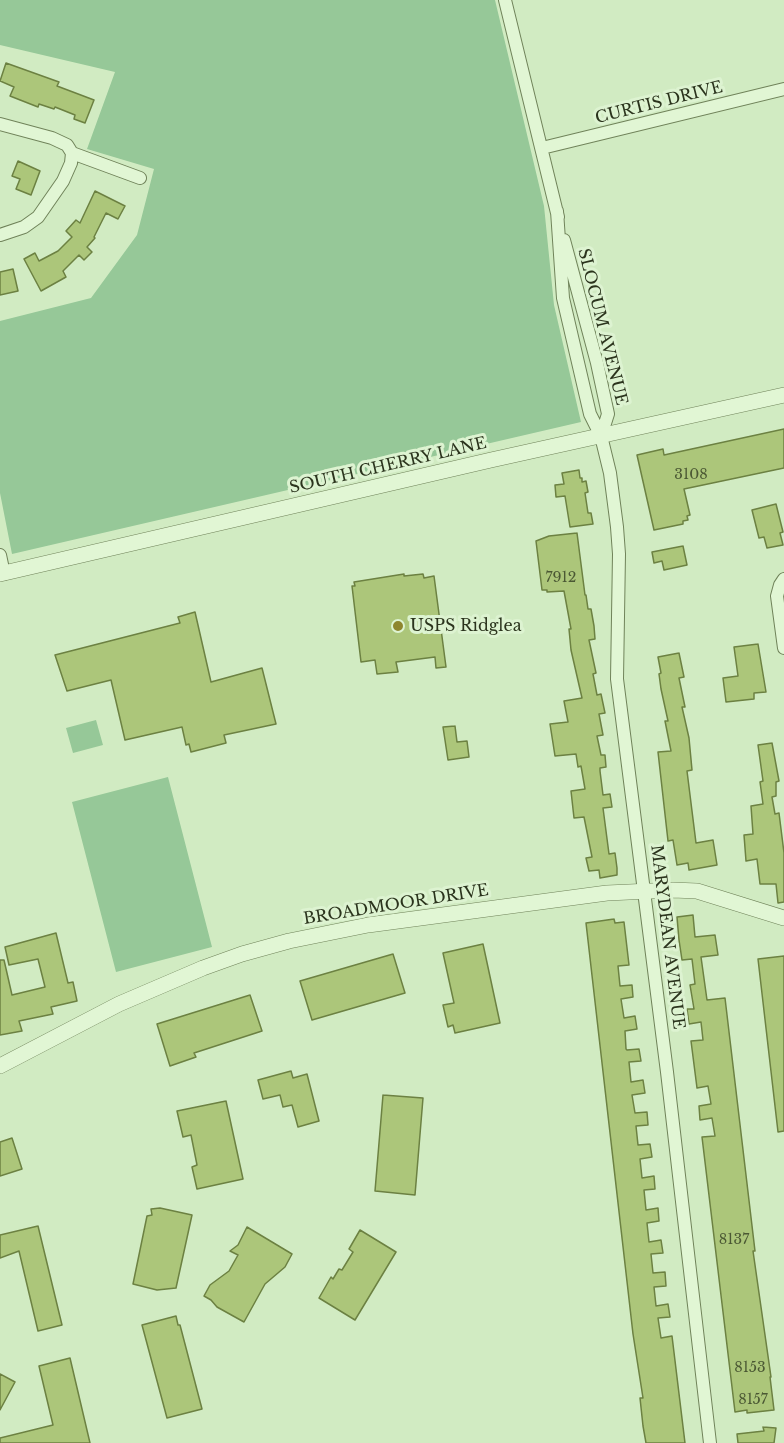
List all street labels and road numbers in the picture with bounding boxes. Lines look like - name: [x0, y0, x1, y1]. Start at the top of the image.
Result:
- street label: CURTIS DRIVE: [593, 78, 725, 128]
- street label: SLOCUM AVENUE: [573, 247, 631, 407]
- street label: SOUTH CHERRY LANE: [288, 434, 488, 498]
- street label: MARYDEAN AVENUE: [646, 844, 688, 1030]
- street label: BROADMOOR DRIVE: [302, 881, 490, 929]

